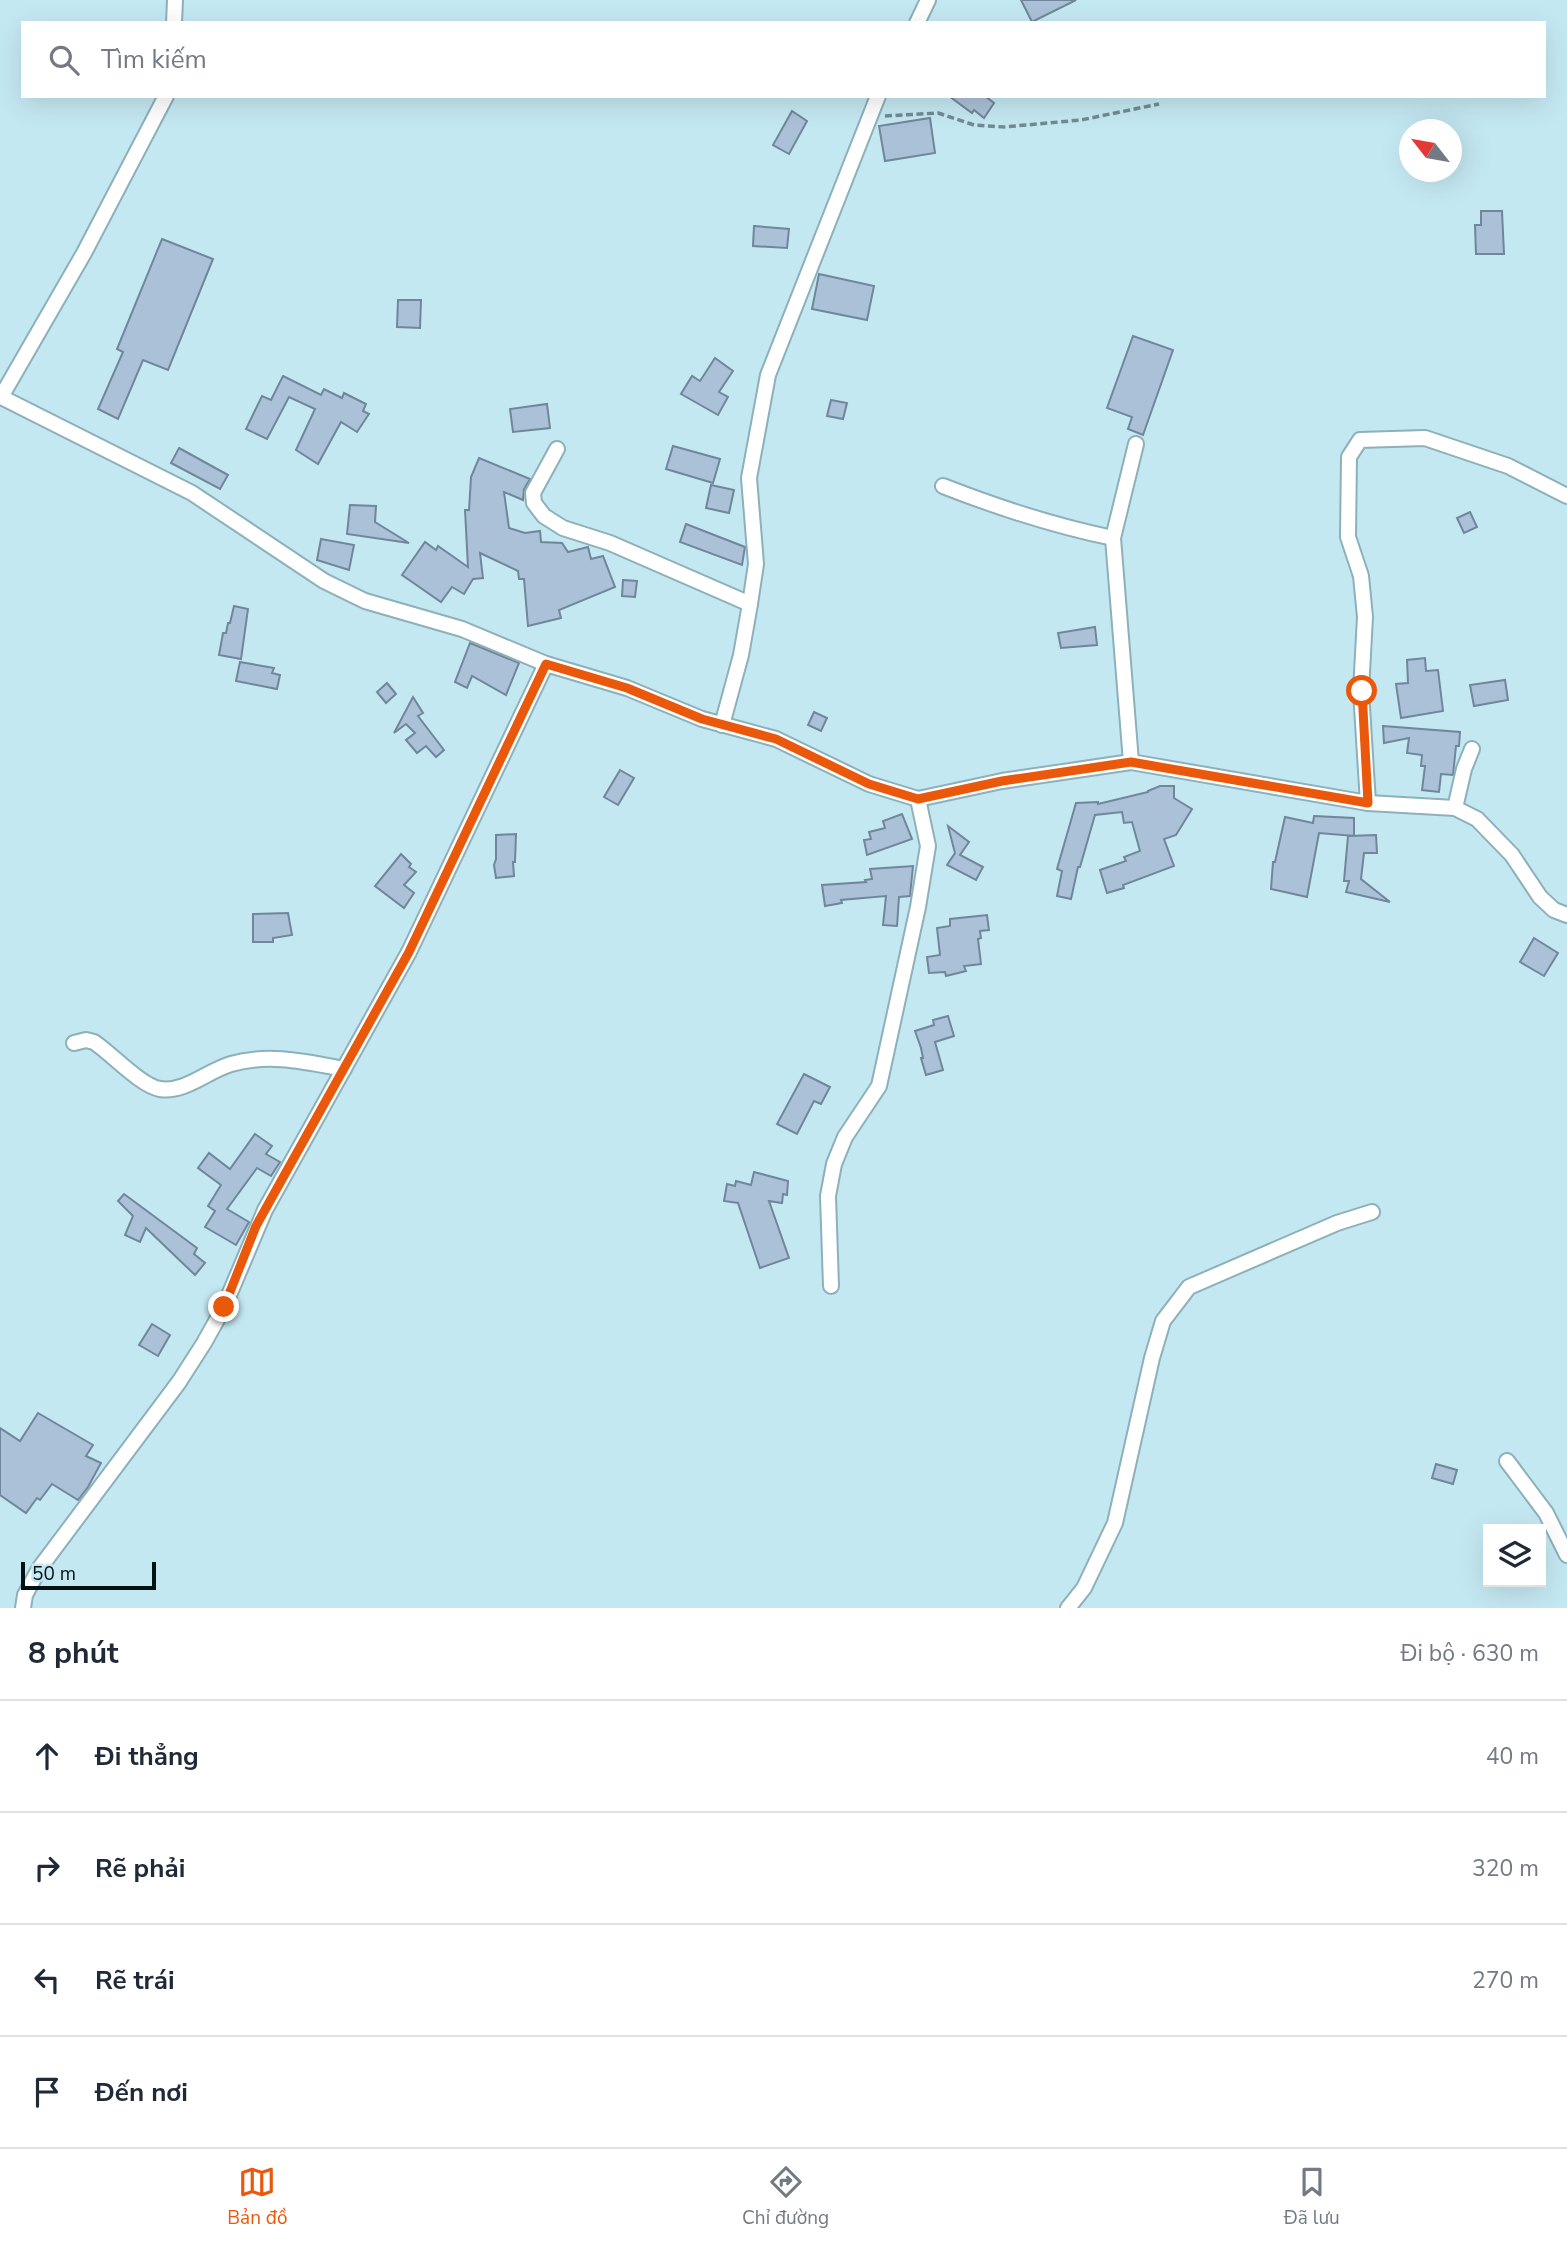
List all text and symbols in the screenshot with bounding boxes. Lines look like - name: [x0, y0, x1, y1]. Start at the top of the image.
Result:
- search box: [21, 21, 1546, 98]
- icon: search: [45, 41, 83, 79]
- text: Tìm kiếm: [101, 42, 207, 77]
- north arrow: [1399, 119, 1462, 182]
- route start: [1346, 675, 1377, 706]
- route end: [208, 1291, 239, 1322]
- map controls: [1483, 1524, 1546, 1587]
- button: layers: [1483, 1524, 1546, 1587]
- scale bar: [21, 1559, 156, 1591]
- text: 50 m: [32, 1561, 76, 1587]
- text: 8 phút: [28, 1633, 119, 1674]
- text: Đi bộ · 630 m: [1400, 1638, 1539, 1669]
- icon: ahead: [28, 1737, 66, 1775]
- text: Đi thẳng: [95, 1739, 199, 1774]
- text: 40 m: [1486, 1741, 1539, 1772]
- icon: right: [28, 1849, 66, 1887]
- text: Rẽ phải: [95, 1851, 185, 1886]
- text: 320 m: [1472, 1853, 1539, 1884]
- icon: left: [28, 1961, 66, 1999]
- text: Rẽ trái: [95, 1963, 175, 1998]
- text: 270 m: [1472, 1965, 1539, 1996]
- icon: arrive: [28, 2073, 66, 2111]
- text: Đến nơi: [95, 2075, 188, 2110]
- tab: Bản đồ: [227, 2163, 288, 2231]
- tab: Chỉ đường: [742, 2163, 829, 2231]
- tab: Đã lưu: [1284, 2163, 1340, 2231]

